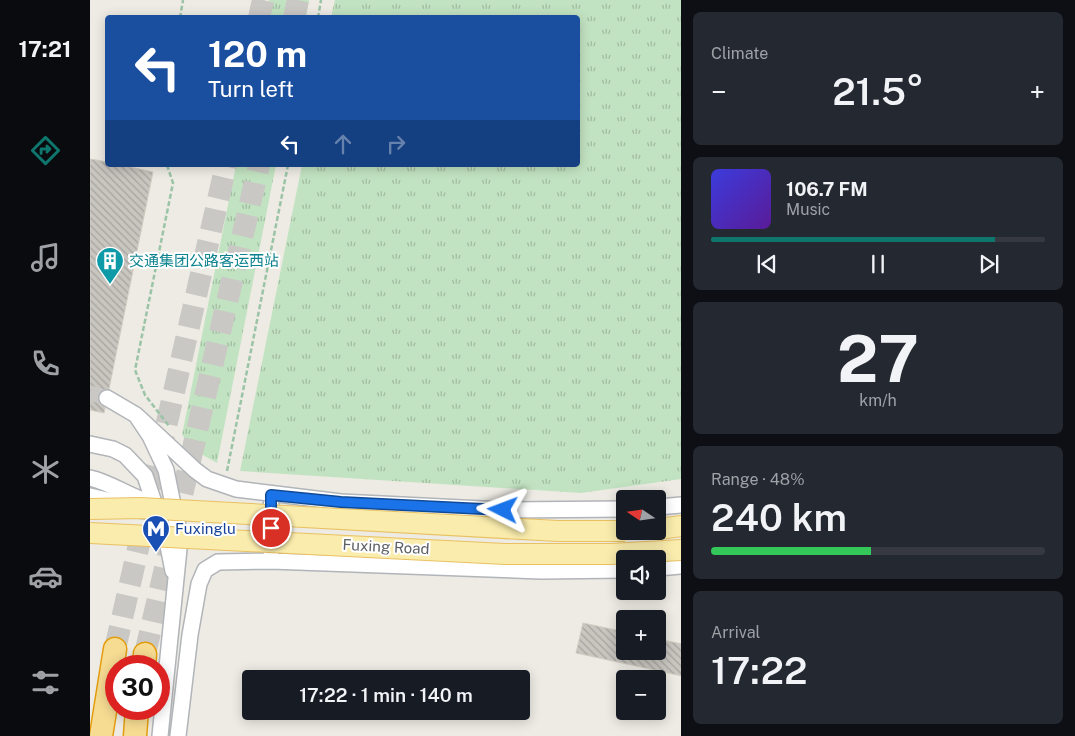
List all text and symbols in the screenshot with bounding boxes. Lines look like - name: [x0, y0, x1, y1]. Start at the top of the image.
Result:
- text: 120 m: [208, 34, 307, 75]
- icon: left: [125, 35, 190, 100]
- text: 17:21: [19, 36, 71, 62]
- text: Climate: [711, 44, 768, 63]
- text: 21.5°: [832, 69, 924, 114]
- text: −: [711, 75, 727, 108]
- text: +: [1029, 75, 1045, 108]
- text: Turn left: [208, 76, 294, 102]
- icon: left: [276, 130, 304, 158]
- icon: ahead: [329, 130, 357, 158]
- icon: right: [382, 130, 410, 158]
- icon: directions: [28, 133, 63, 168]
- text: 106.7 FM: [786, 178, 868, 200]
- text: Music: [786, 200, 830, 219]
- icon: music: [28, 240, 63, 275]
- building icon: 交通集团公路客运西站: [95, 246, 125, 285]
- icon: previous: [753, 250, 781, 278]
- icon: pause: [864, 250, 892, 278]
- icon: next: [975, 250, 1003, 278]
- place label: 交通集团公路客运西站: [129, 252, 279, 269]
- text: 27: [837, 320, 919, 397]
- icon: phone: [28, 346, 63, 381]
- text: km/h: [859, 391, 897, 410]
- icon: climate: [28, 452, 63, 487]
- text: Range · 48%: [711, 470, 805, 489]
- position arrow: [476, 483, 528, 535]
- north arrow: [616, 490, 666, 540]
- map controls: [616, 490, 666, 720]
- text: 240 km: [711, 495, 847, 540]
- pin: [250, 507, 292, 549]
- metro station icon: Fuxinglu: [141, 514, 171, 553]
- icon: arrive: [257, 514, 285, 542]
- place label: Fuxinglu: [175, 520, 236, 537]
- street label: Fuxing Road: [342, 536, 430, 557]
- button: sound: [616, 550, 666, 600]
- icon: car: [28, 559, 63, 594]
- button: +: [616, 610, 666, 660]
- text: Arrival: [711, 623, 760, 642]
- text: 17:22: [711, 648, 807, 693]
- speed limit sign: 30: [105, 655, 170, 720]
- icon: filters: [28, 665, 63, 700]
- button: −: [616, 670, 666, 720]
- text: 17:22 · 1 min · 140 m: [299, 684, 473, 706]

